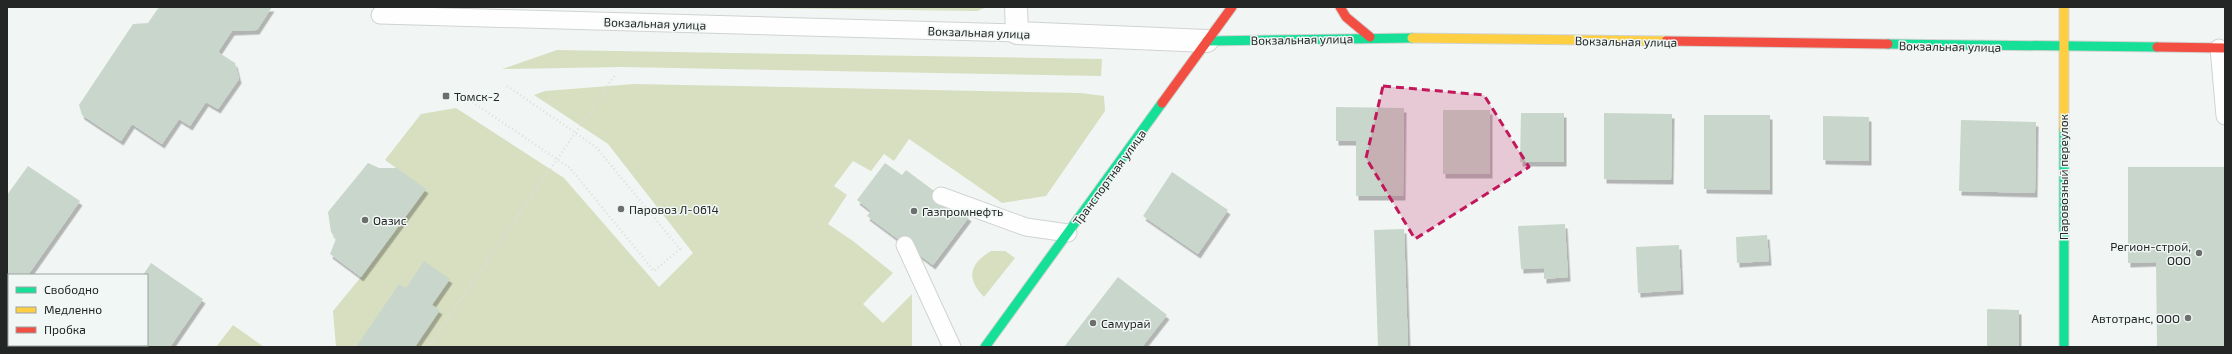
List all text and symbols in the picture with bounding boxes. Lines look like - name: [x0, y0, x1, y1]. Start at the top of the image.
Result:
- street label: Вокзальная улица: [603, 14, 706, 33]
- street label: Вокзальная улица: [927, 23, 1030, 42]
- street label: Вокзальная улица: [1251, 31, 1353, 48]
- street label: Вокзальная улица: [1575, 33, 1677, 50]
- street label: Вокзальная улица: [1899, 38, 2001, 55]
- place label: Томск-2: [454, 89, 500, 103]
- marker: Томск-2: [441, 91, 451, 101]
- street label: Паровозный переулок: [2056, 113, 2071, 240]
- street label: Транспортная улица: [1069, 126, 1149, 228]
- place label: Паровоз Л-0614: [629, 202, 719, 216]
- marker: Паровоз Л-0614: [616, 204, 626, 214]
- place label: Газпромнефть: [922, 204, 1003, 218]
- marker: Газпромнефть: [909, 206, 919, 216]
- place label: Оазис: [373, 213, 407, 227]
- marker: Оазис: [360, 215, 370, 225]
- place label: Регион-строй, ООО: [2110, 239, 2191, 267]
- marker: Регион-строй, ООО: [2194, 248, 2204, 258]
- legend: [8, 274, 148, 346]
- text: Свободно: [44, 282, 99, 296]
- text: Медленно: [44, 302, 102, 316]
- place label: Автотранс, ООО: [2092, 311, 2180, 325]
- marker: Автотранс, ООО: [2183, 313, 2193, 323]
- place label: Самурай: [1101, 316, 1151, 331]
- marker: Самурай: [1088, 318, 1098, 328]
- text: Пробка: [44, 322, 86, 336]

